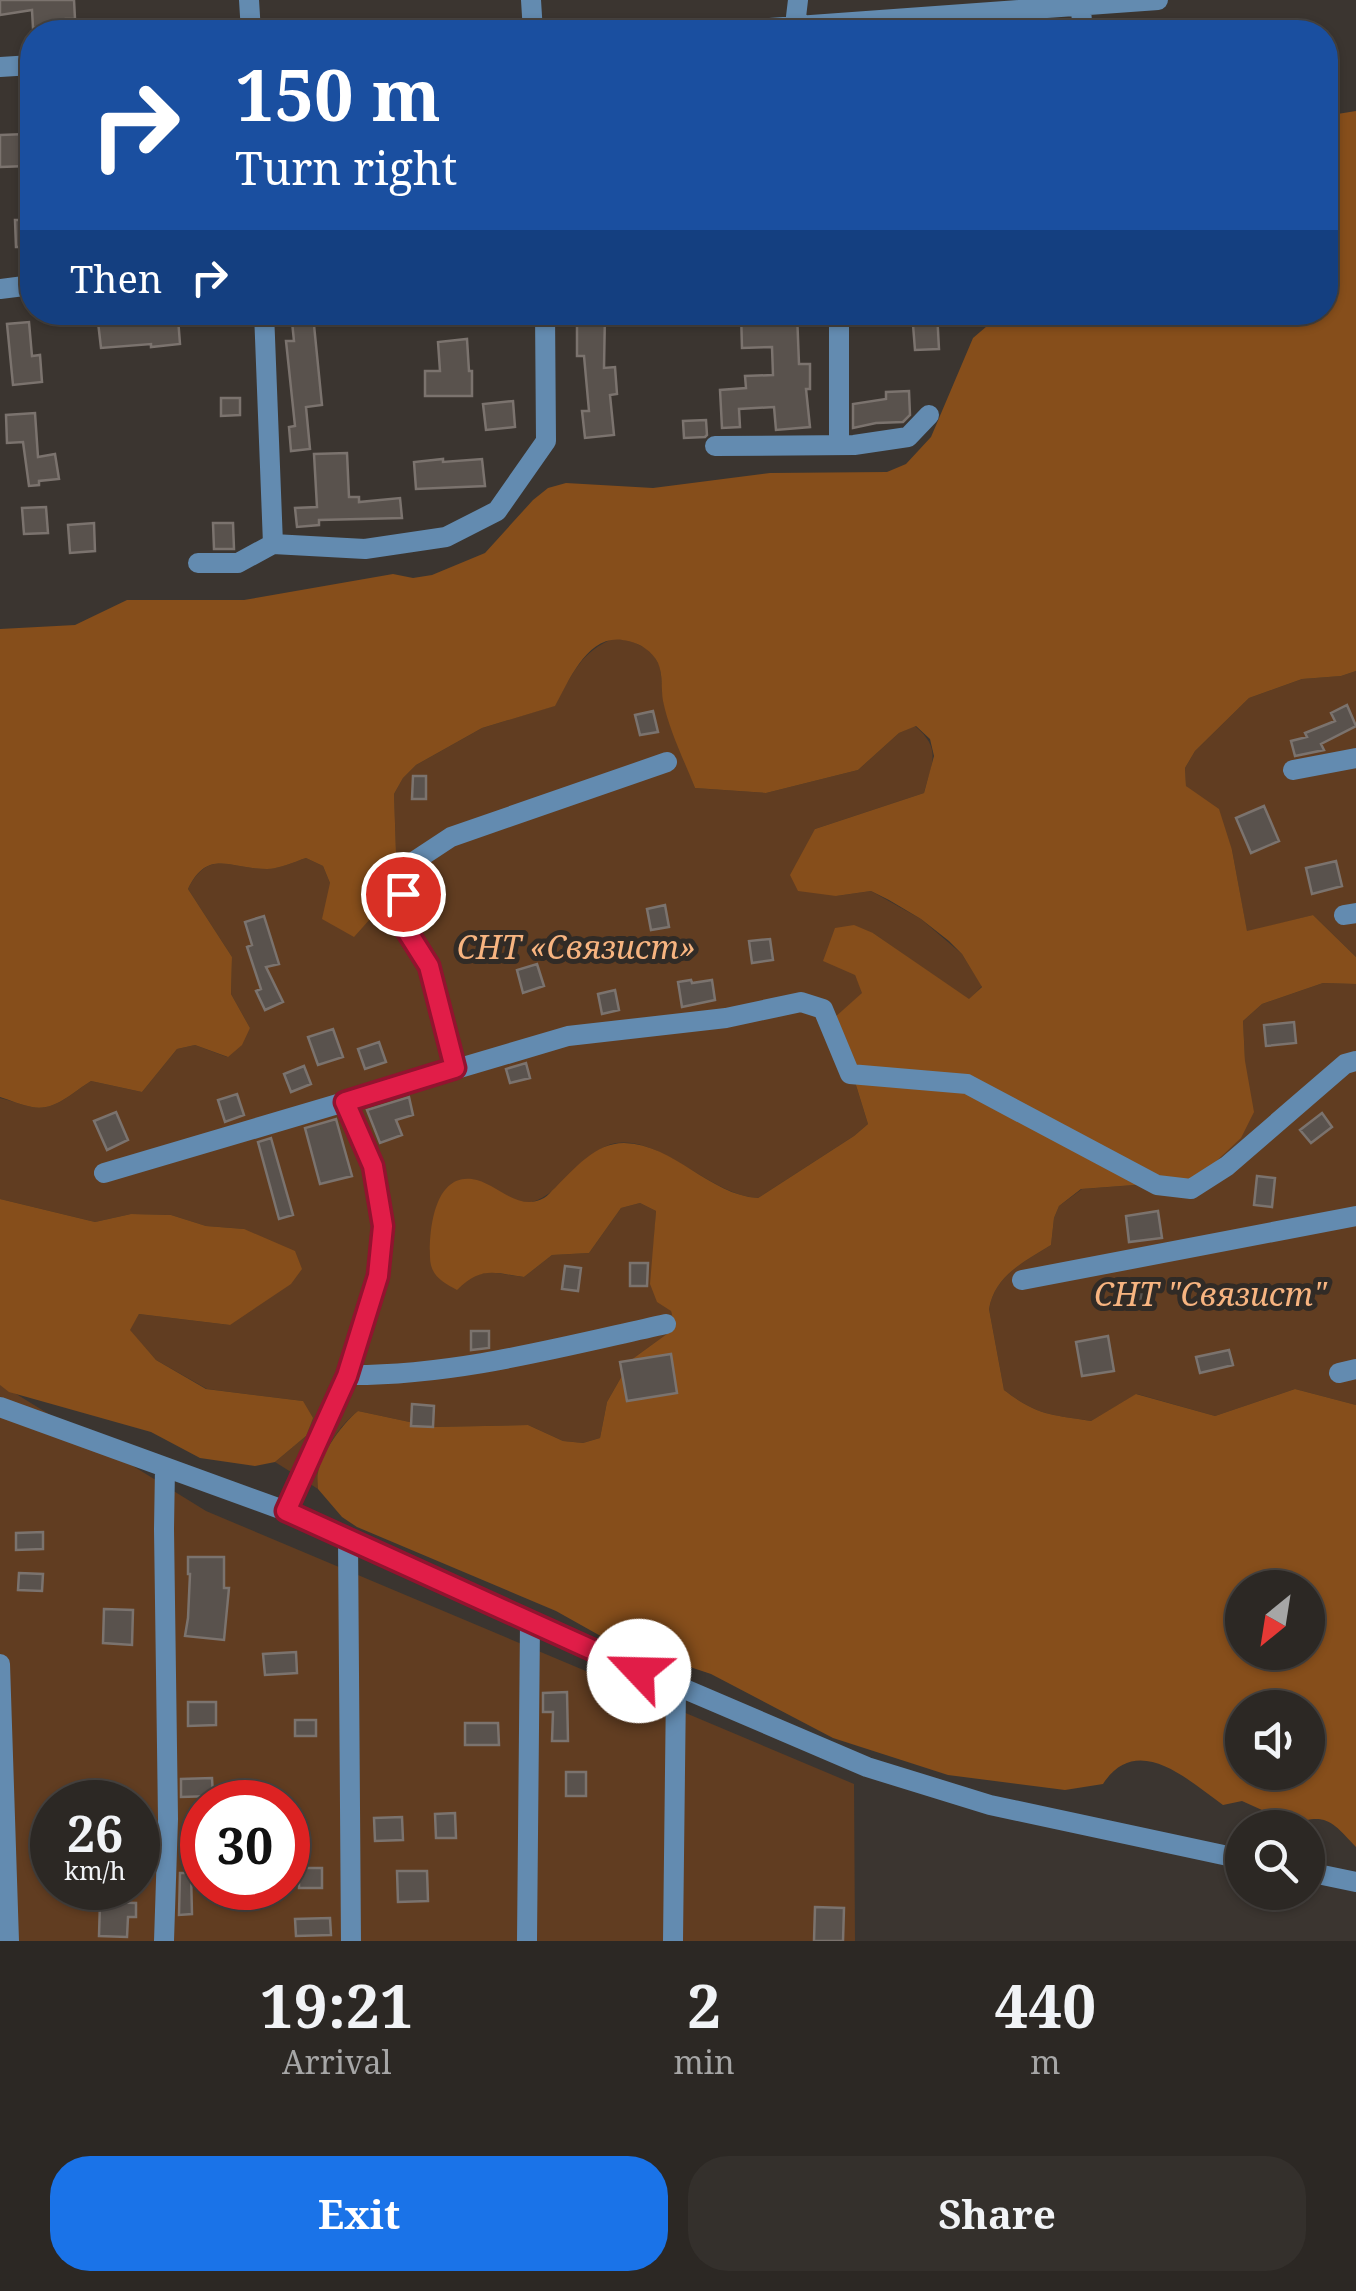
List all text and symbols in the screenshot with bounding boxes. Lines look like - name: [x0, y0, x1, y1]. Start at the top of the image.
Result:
- text: 150 m: [235, 46, 441, 142]
- icon: right: [70, 60, 200, 190]
- text: Turn right: [235, 137, 457, 198]
- icon: right: [182, 250, 237, 305]
- text: Then: [70, 252, 162, 304]
- pin: [361, 852, 446, 937]
- icon: arrive: [376, 867, 431, 922]
- park label: СНТ «Связист»: [456, 925, 696, 968]
- park label: СНТ "Связист": [1094, 1272, 1328, 1315]
- north arrow: [1225, 1570, 1325, 1670]
- map controls: [1225, 1570, 1325, 1910]
- position arrow: [587, 1619, 691, 1723]
- button: sound: [1225, 1690, 1325, 1790]
- speed limit sign: 30: [180, 1780, 310, 1910]
- text: 26: [67, 1799, 123, 1867]
- button: search: [1225, 1810, 1325, 1910]
- text: km/h: [64, 1853, 126, 1887]
- text: 19:21: [260, 1964, 414, 2046]
- text: 2: [687, 1964, 721, 2046]
- text: 440: [994, 1964, 1096, 2046]
- text: Arrival: [282, 2040, 391, 2083]
- text: min: [674, 2040, 735, 2083]
- text: m: [1030, 2040, 1060, 2083]
- button: Exit: [50, 2156, 668, 2271]
- button: Share: [688, 2156, 1306, 2271]

